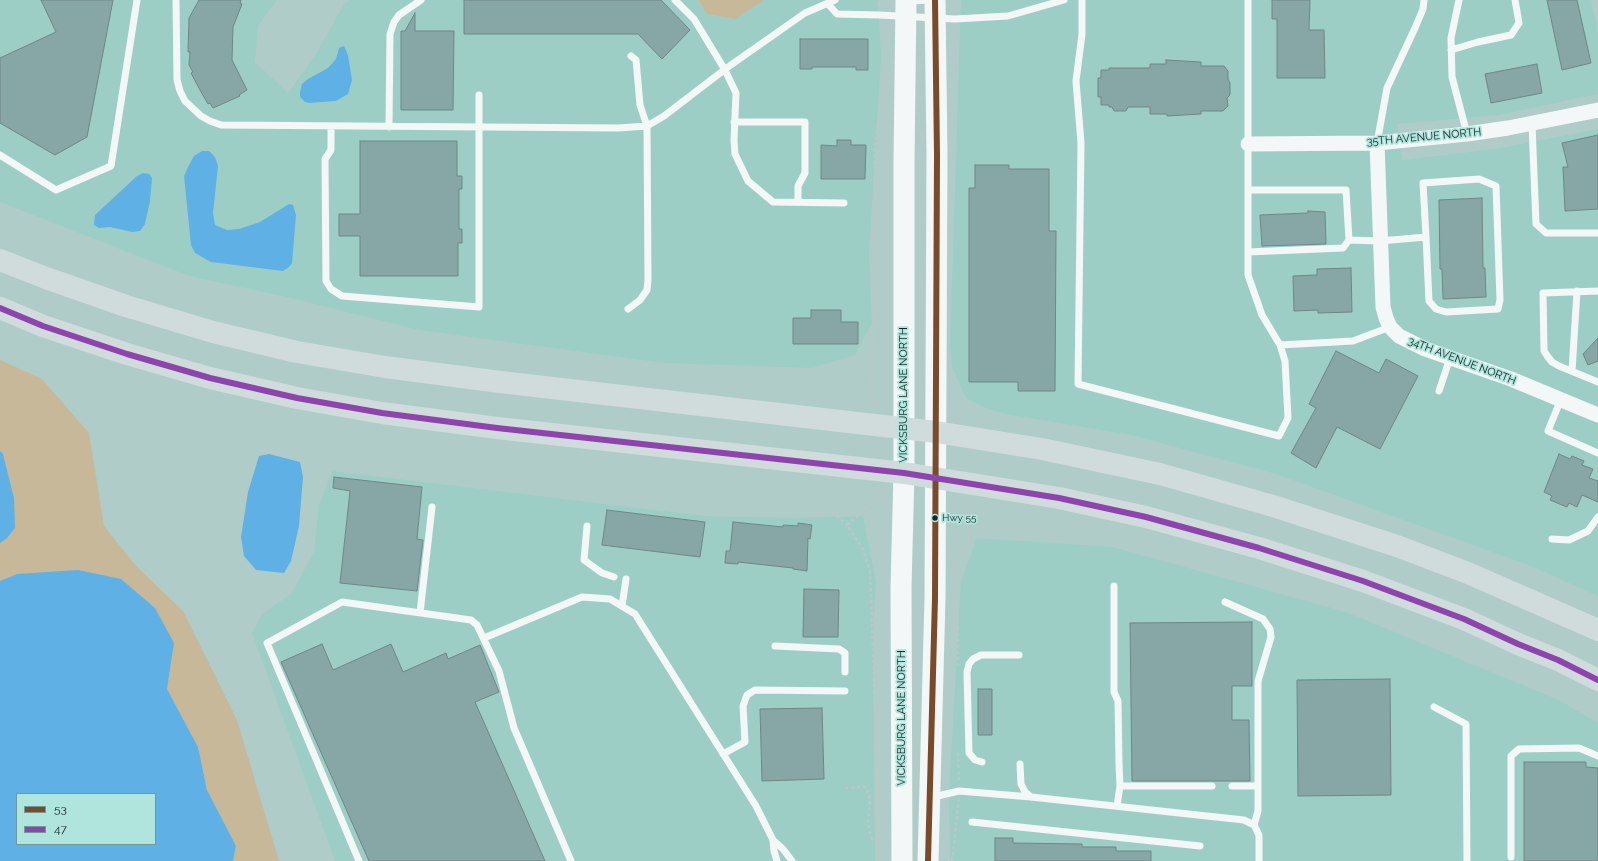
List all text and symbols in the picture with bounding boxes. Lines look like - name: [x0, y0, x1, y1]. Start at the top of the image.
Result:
- street label: 35TH AVENUE NORTH: [1366, 125, 1482, 149]
- street label: VICKSBURG LANE NORTH: [897, 327, 911, 463]
- street label: 34TH AVENUE NORTH: [1406, 334, 1518, 388]
- place label: Hwy 55: [942, 512, 976, 524]
- marker: Hwy 55: [930, 513, 940, 523]
- street label: VICKSBURG LANE NORTH: [895, 650, 909, 786]
- legend: [16, 793, 156, 845]
- text: 53: [54, 802, 67, 816]
- text: 47: [54, 822, 67, 836]

